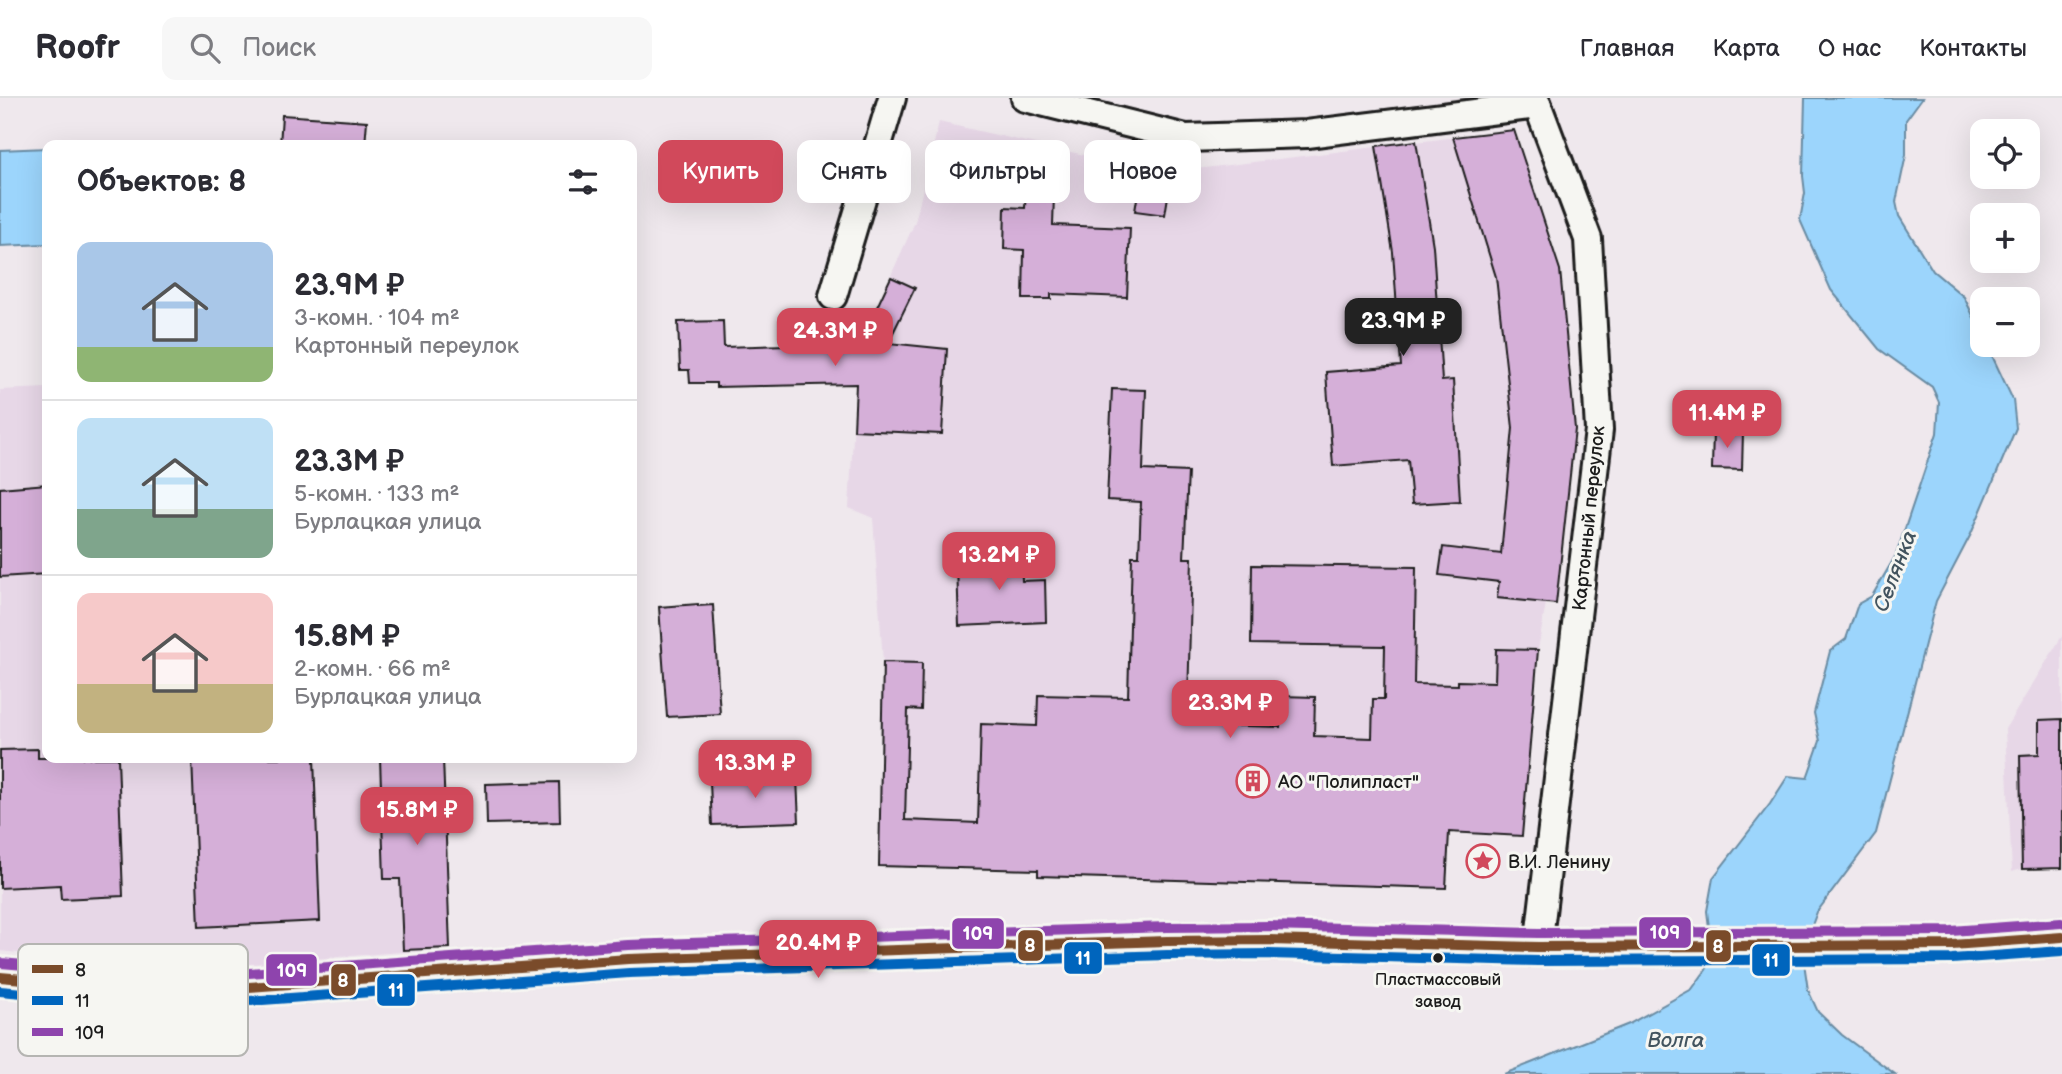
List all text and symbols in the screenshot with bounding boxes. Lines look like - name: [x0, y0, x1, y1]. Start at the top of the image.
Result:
- search box: [162, 17, 652, 80]
- text: Roofr: [35, 28, 120, 68]
- icon: search: [186, 29, 224, 67]
- text: Поиск: [242, 33, 316, 64]
- text: Главная: [1580, 34, 1674, 63]
- text: Карта: [1712, 34, 1780, 63]
- text: О нас: [1818, 34, 1881, 63]
- text: Контакты: [1919, 34, 2027, 63]
- map controls: [1970, 119, 2040, 357]
- button: locate: [1970, 119, 2040, 189]
- chip: Купить: [658, 140, 783, 203]
- chip: Снять: [797, 140, 911, 203]
- chip: Фильтры: [925, 140, 1070, 203]
- chip: Новое: [1084, 140, 1201, 203]
- icon: filters: [564, 163, 602, 201]
- text: Объектов: 8: [77, 164, 246, 200]
- button: +: [1970, 203, 2040, 273]
- text: 23.9M ₽: [294, 268, 404, 304]
- icon: home: [133, 270, 217, 354]
- button: −: [1970, 287, 2040, 357]
- pin: 23.9M ₽: [1338, 299, 1468, 358]
- text: 3-комн. · 104 m²: [294, 304, 460, 332]
- text: 23.9M ₽: [1361, 307, 1445, 335]
- pin: 24.3M ₽: [770, 308, 900, 368]
- text: 24.3M ₽: [793, 317, 877, 345]
- text: Картонный переулок: [294, 332, 519, 360]
- pin: 11.4M ₽: [1662, 390, 1792, 450]
- text: 11.4M ₽: [1688, 399, 1766, 427]
- street label: Картонный переулок: [1568, 425, 1611, 612]
- text: 23.3M ₽: [294, 444, 404, 480]
- icon: home: [133, 446, 217, 530]
- text: 5-комн. · 133 m²: [294, 480, 459, 508]
- text: Бурлацкая улица: [294, 508, 482, 536]
- water label: Селянка: [1869, 527, 1922, 615]
- pin: 13.2M ₽: [934, 532, 1064, 592]
- text: 13.2M ₽: [958, 541, 1040, 569]
- text: 15.8M ₽: [294, 619, 400, 655]
- icon: home: [133, 621, 217, 705]
- text: 2-комн. · 66 m²: [294, 655, 451, 683]
- pin: 23.3M ₽: [1165, 680, 1295, 740]
- text: Бурлацкая улица: [294, 683, 482, 711]
- text: 23.3M ₽: [1188, 689, 1272, 717]
- pin: 13.3M ₽: [690, 740, 820, 800]
- text: 13.3M ₽: [714, 749, 796, 777]
- building icon: АО "Полипласт": [1234, 762, 1272, 800]
- place label: АО "Полипласт": [1277, 771, 1419, 794]
- pin: 15.8M ₽: [352, 788, 482, 847]
- text: 15.8M ₽: [376, 796, 458, 824]
- place icon: В.И. Ленину: [1464, 842, 1502, 880]
- place label: В.И. Ленину: [1508, 851, 1610, 874]
- line badge: 109: [1638, 916, 1692, 949]
- line badge: 109: [951, 917, 1005, 950]
- pin: 20.4M ₽: [753, 920, 883, 980]
- text: 109: [1650, 922, 1680, 945]
- text: 109: [963, 923, 993, 946]
- text: 20.4M ₽: [775, 929, 861, 957]
- line badge: 8: [1017, 929, 1044, 962]
- line badge: 8: [1705, 929, 1732, 963]
- text: 8: [1024, 935, 1036, 958]
- text: 8: [1712, 936, 1724, 959]
- line badge: 11: [1063, 941, 1103, 975]
- line badge: 11: [1751, 943, 1791, 977]
- legend: [18, 944, 248, 1056]
- text: 11: [1075, 948, 1091, 971]
- text: 11: [1763, 950, 1779, 973]
- marker: Пластмассовый завод: [1431, 951, 1445, 965]
- line badge: 109: [265, 953, 318, 987]
- text: 8: [75, 959, 86, 982]
- text: 109: [277, 960, 307, 983]
- line badge: 8: [330, 963, 357, 997]
- text: 8: [337, 970, 349, 993]
- place label: Пластмассовый завод: [1375, 970, 1501, 1012]
- line badge: 11: [376, 973, 416, 1007]
- text: 11: [388, 980, 404, 1003]
- text: 11: [75, 990, 90, 1013]
- text: 109: [75, 1022, 105, 1045]
- water label: Волга: [1648, 1028, 1704, 1053]

